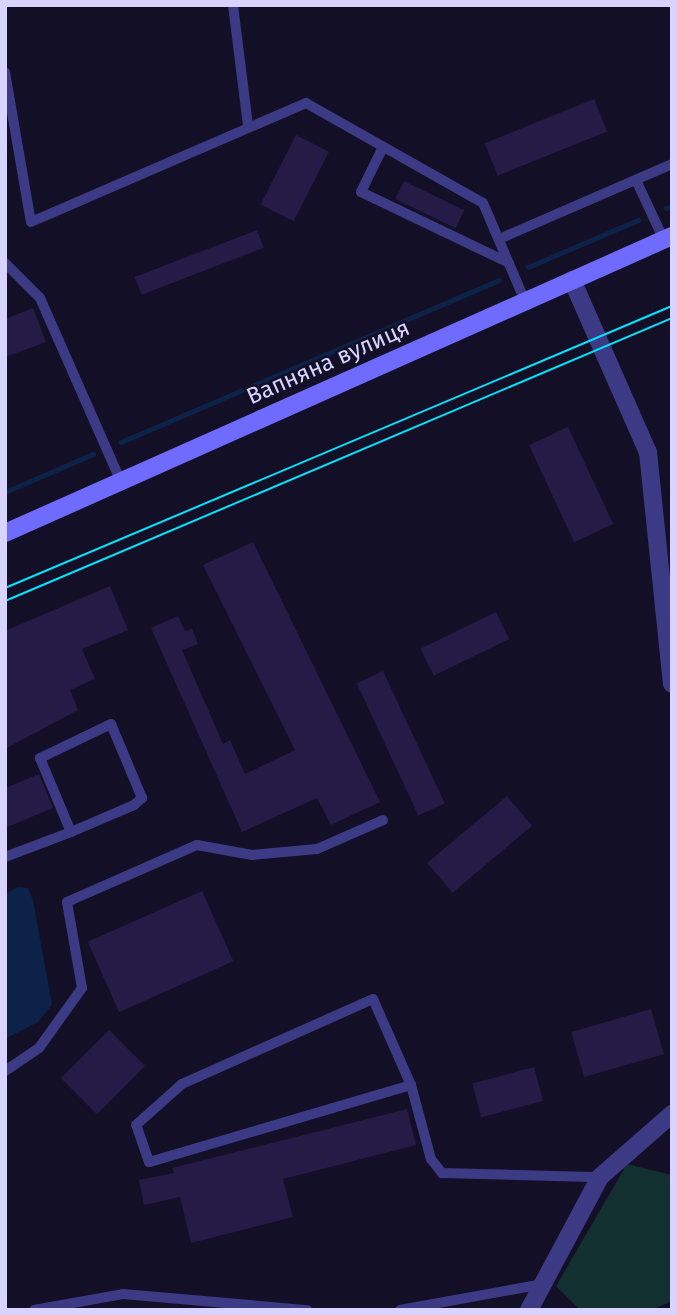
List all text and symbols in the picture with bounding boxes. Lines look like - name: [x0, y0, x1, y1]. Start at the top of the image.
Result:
- street label: Вапняна вулиця: [242, 314, 414, 410]

